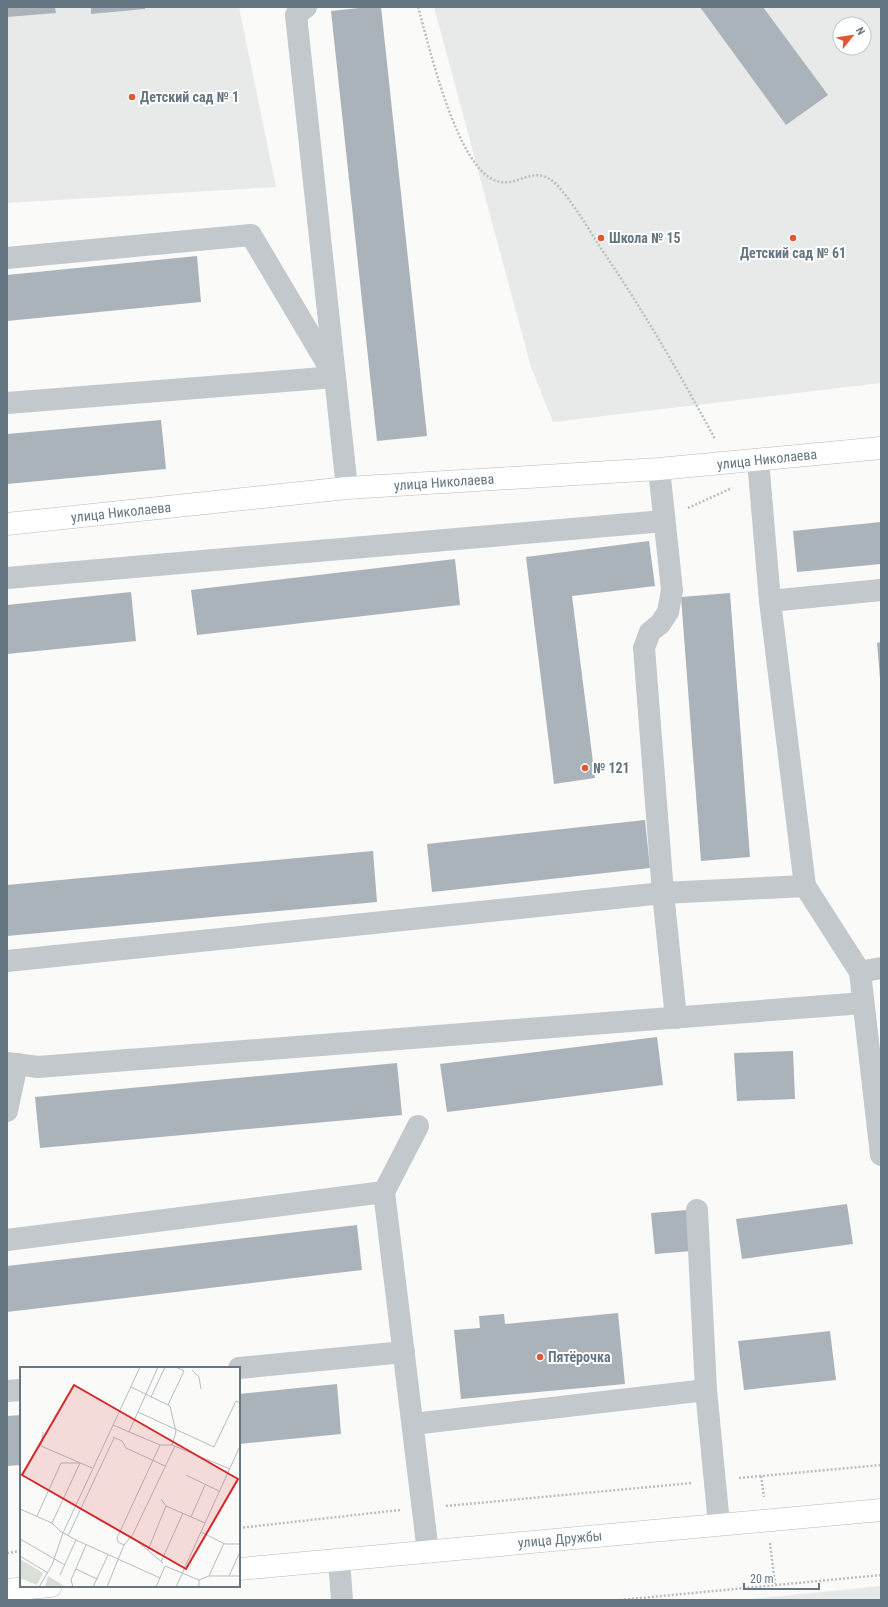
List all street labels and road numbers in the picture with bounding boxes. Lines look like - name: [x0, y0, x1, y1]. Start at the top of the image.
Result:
- street label: улица Николаева: [716, 446, 818, 472]
- street label: улица Николаева: [393, 471, 495, 493]
- street label: улица Николаева: [70, 499, 172, 525]
- street label: улица Дружбы: [517, 1527, 603, 1551]

